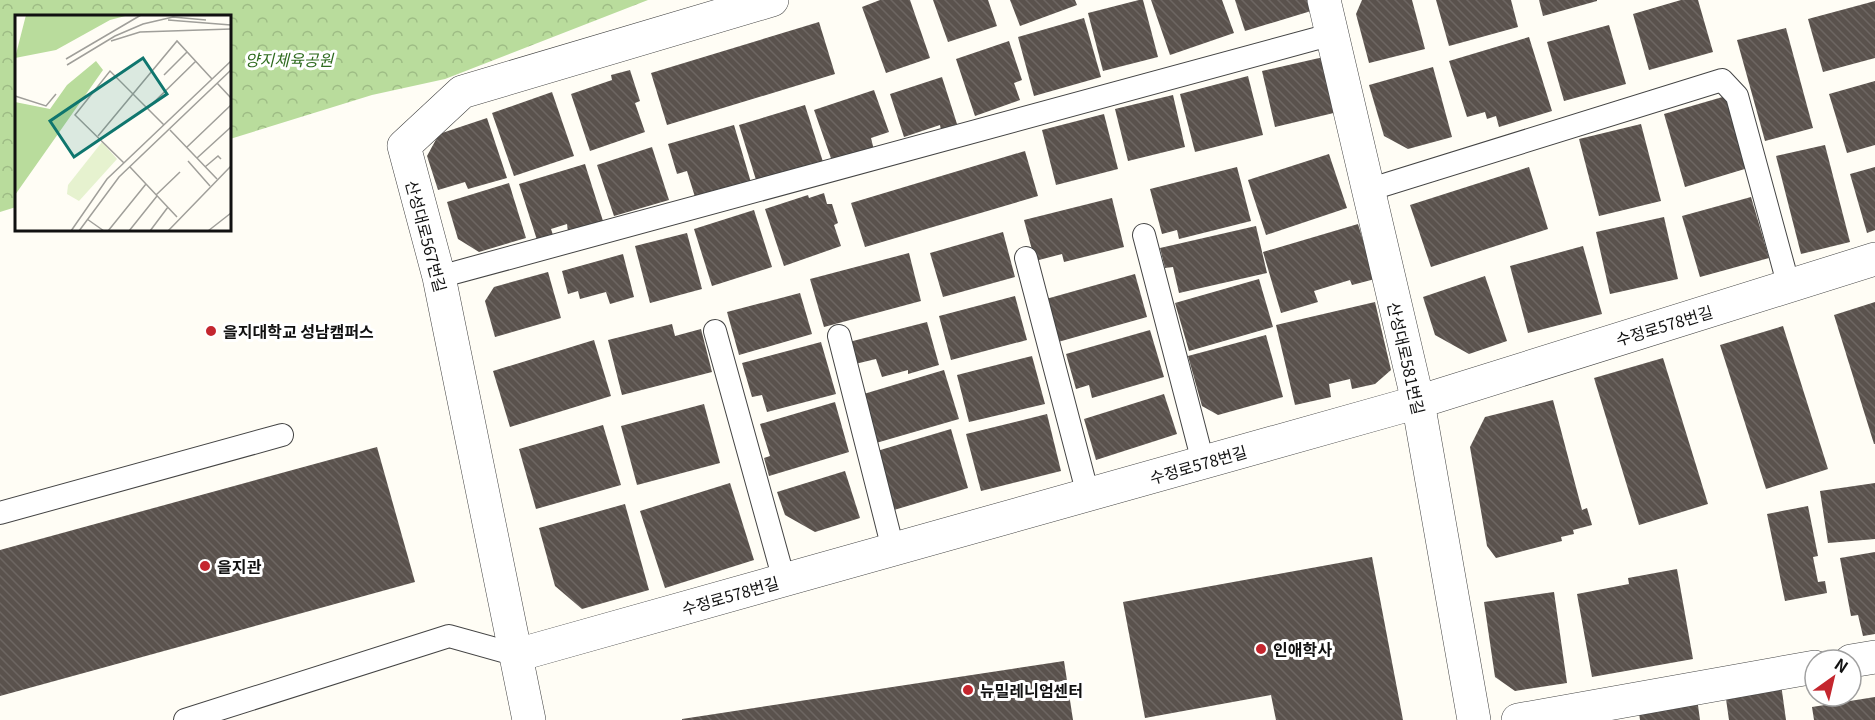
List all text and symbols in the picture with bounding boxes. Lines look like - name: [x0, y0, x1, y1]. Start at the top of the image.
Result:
- inset map: [15, 15, 231, 231]
- park label: 양지체육공원: [245, 47, 334, 71]
- street label: 산성대로567번길: [401, 177, 453, 295]
- street label: 산성대로581번길: [1382, 299, 1432, 417]
- street label: 수정로578번길: [1613, 299, 1715, 351]
- place label: 을지대학교 성남캠퍼스: [223, 319, 374, 343]
- marker: 을지대학교 성남캠퍼스: [204, 324, 218, 338]
- street label: 수정로578번길: [1147, 439, 1249, 489]
- place label: 을지관: [217, 554, 261, 578]
- marker: 을지관: [198, 559, 212, 573]
- street label: 수정로578번길: [679, 570, 781, 620]
- place label: 인애학사: [1273, 637, 1332, 661]
- marker: 인애학사: [1254, 642, 1268, 656]
- north arrow: [1803, 648, 1863, 708]
- text: N: [1830, 651, 1854, 678]
- place label: 뉴밀레니엄센터: [980, 678, 1083, 702]
- marker: 뉴밀레니엄센터: [961, 683, 975, 697]

